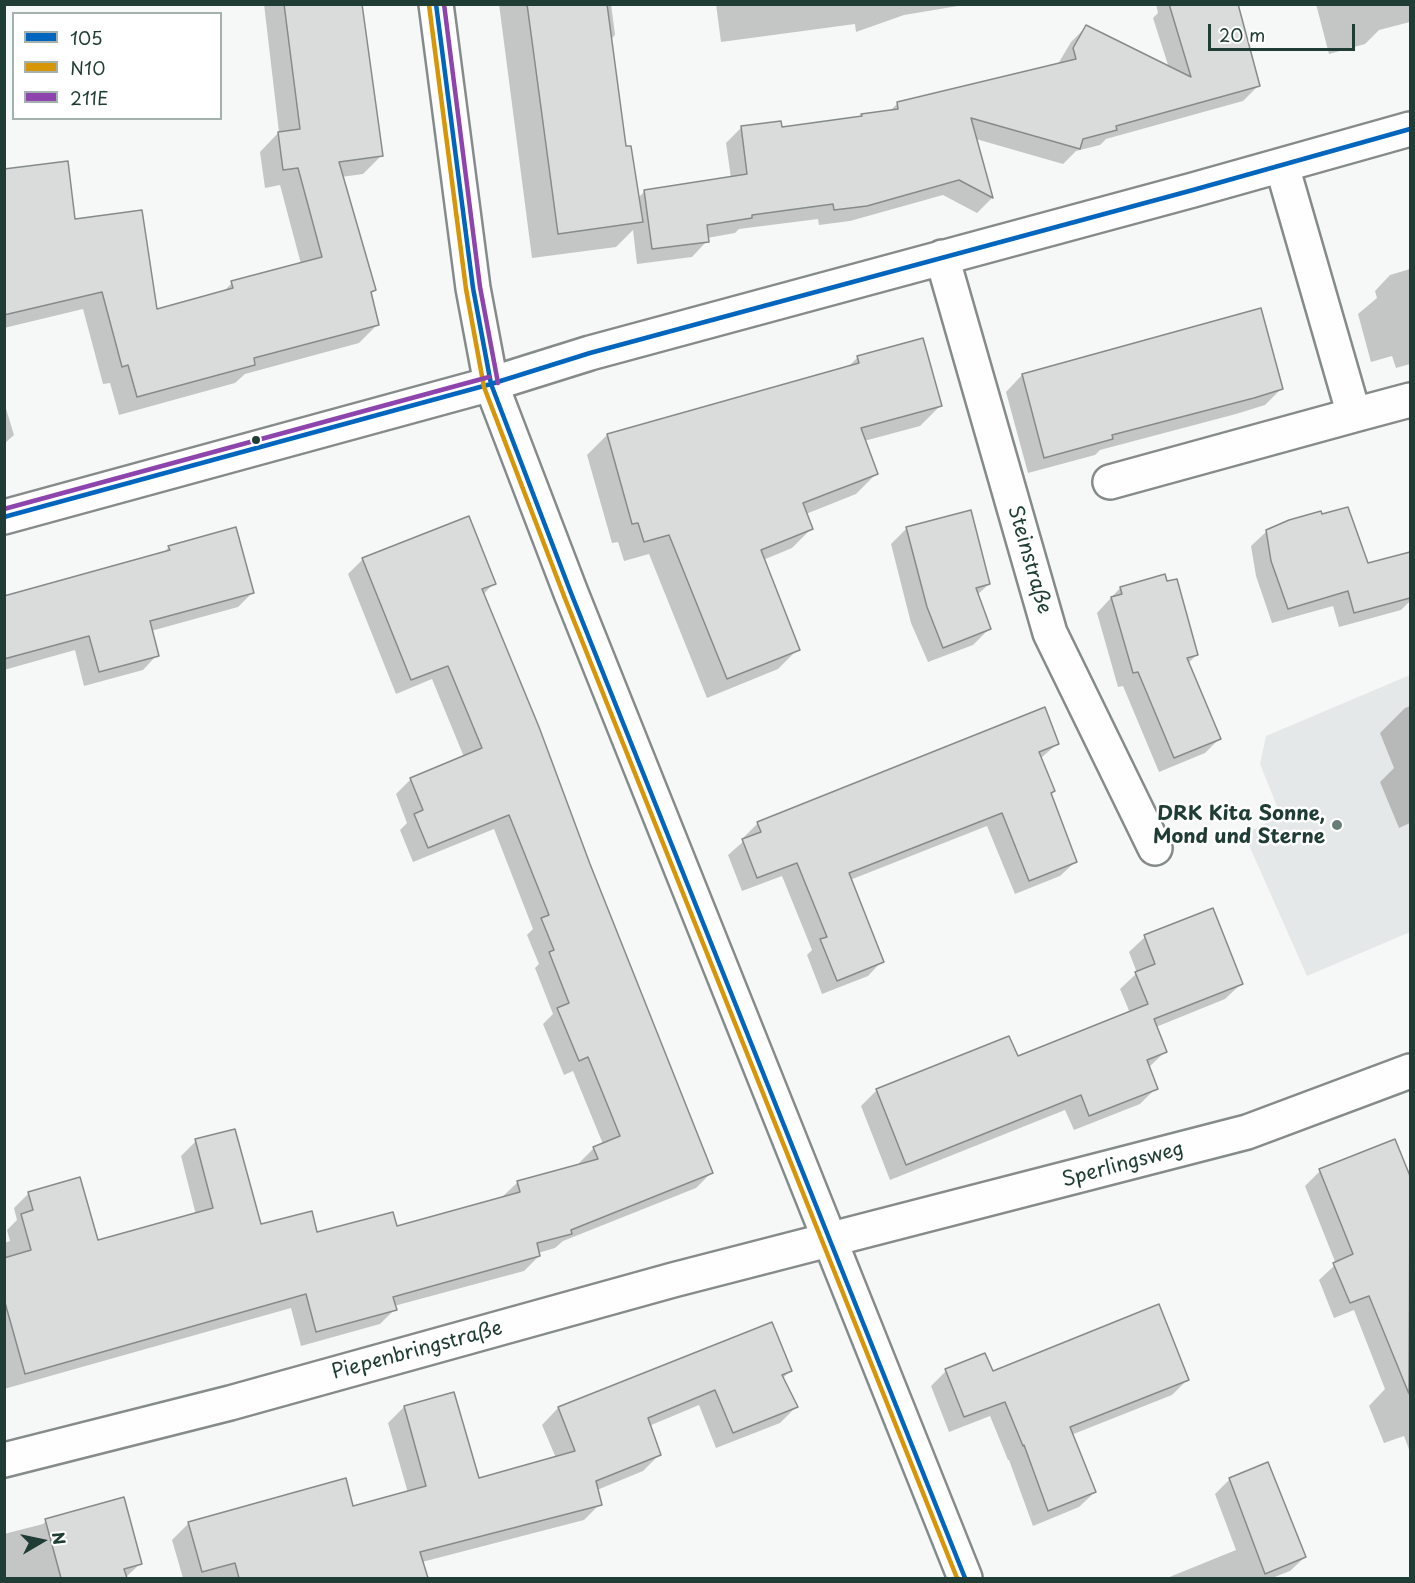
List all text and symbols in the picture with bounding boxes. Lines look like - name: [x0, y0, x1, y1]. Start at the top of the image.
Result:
- legend: [12, 12, 222, 120]
- scale bar: [1211, 12, 1358, 50]
- text: 20 m: [1219, 21, 1265, 48]
- text: 105: [70, 24, 103, 51]
- text: N10: [70, 54, 105, 81]
- text: 211E: [70, 84, 109, 111]
- unlabelled marker: [250, 434, 262, 446]
- street label: Steinstraße: [1002, 503, 1056, 617]
- place label: DRK Kita Sonne, Mond und Sterne: [1153, 802, 1325, 849]
- marker: DRK Kita Sonne, Mond und Sterne: [1330, 818, 1344, 832]
- street label: Sperlingsweg: [1059, 1137, 1187, 1193]
- street label: Piepenbringstraße: [329, 1317, 505, 1385]
- north arrow: [12, 1511, 72, 1571]
- text: N: [47, 1530, 73, 1546]

